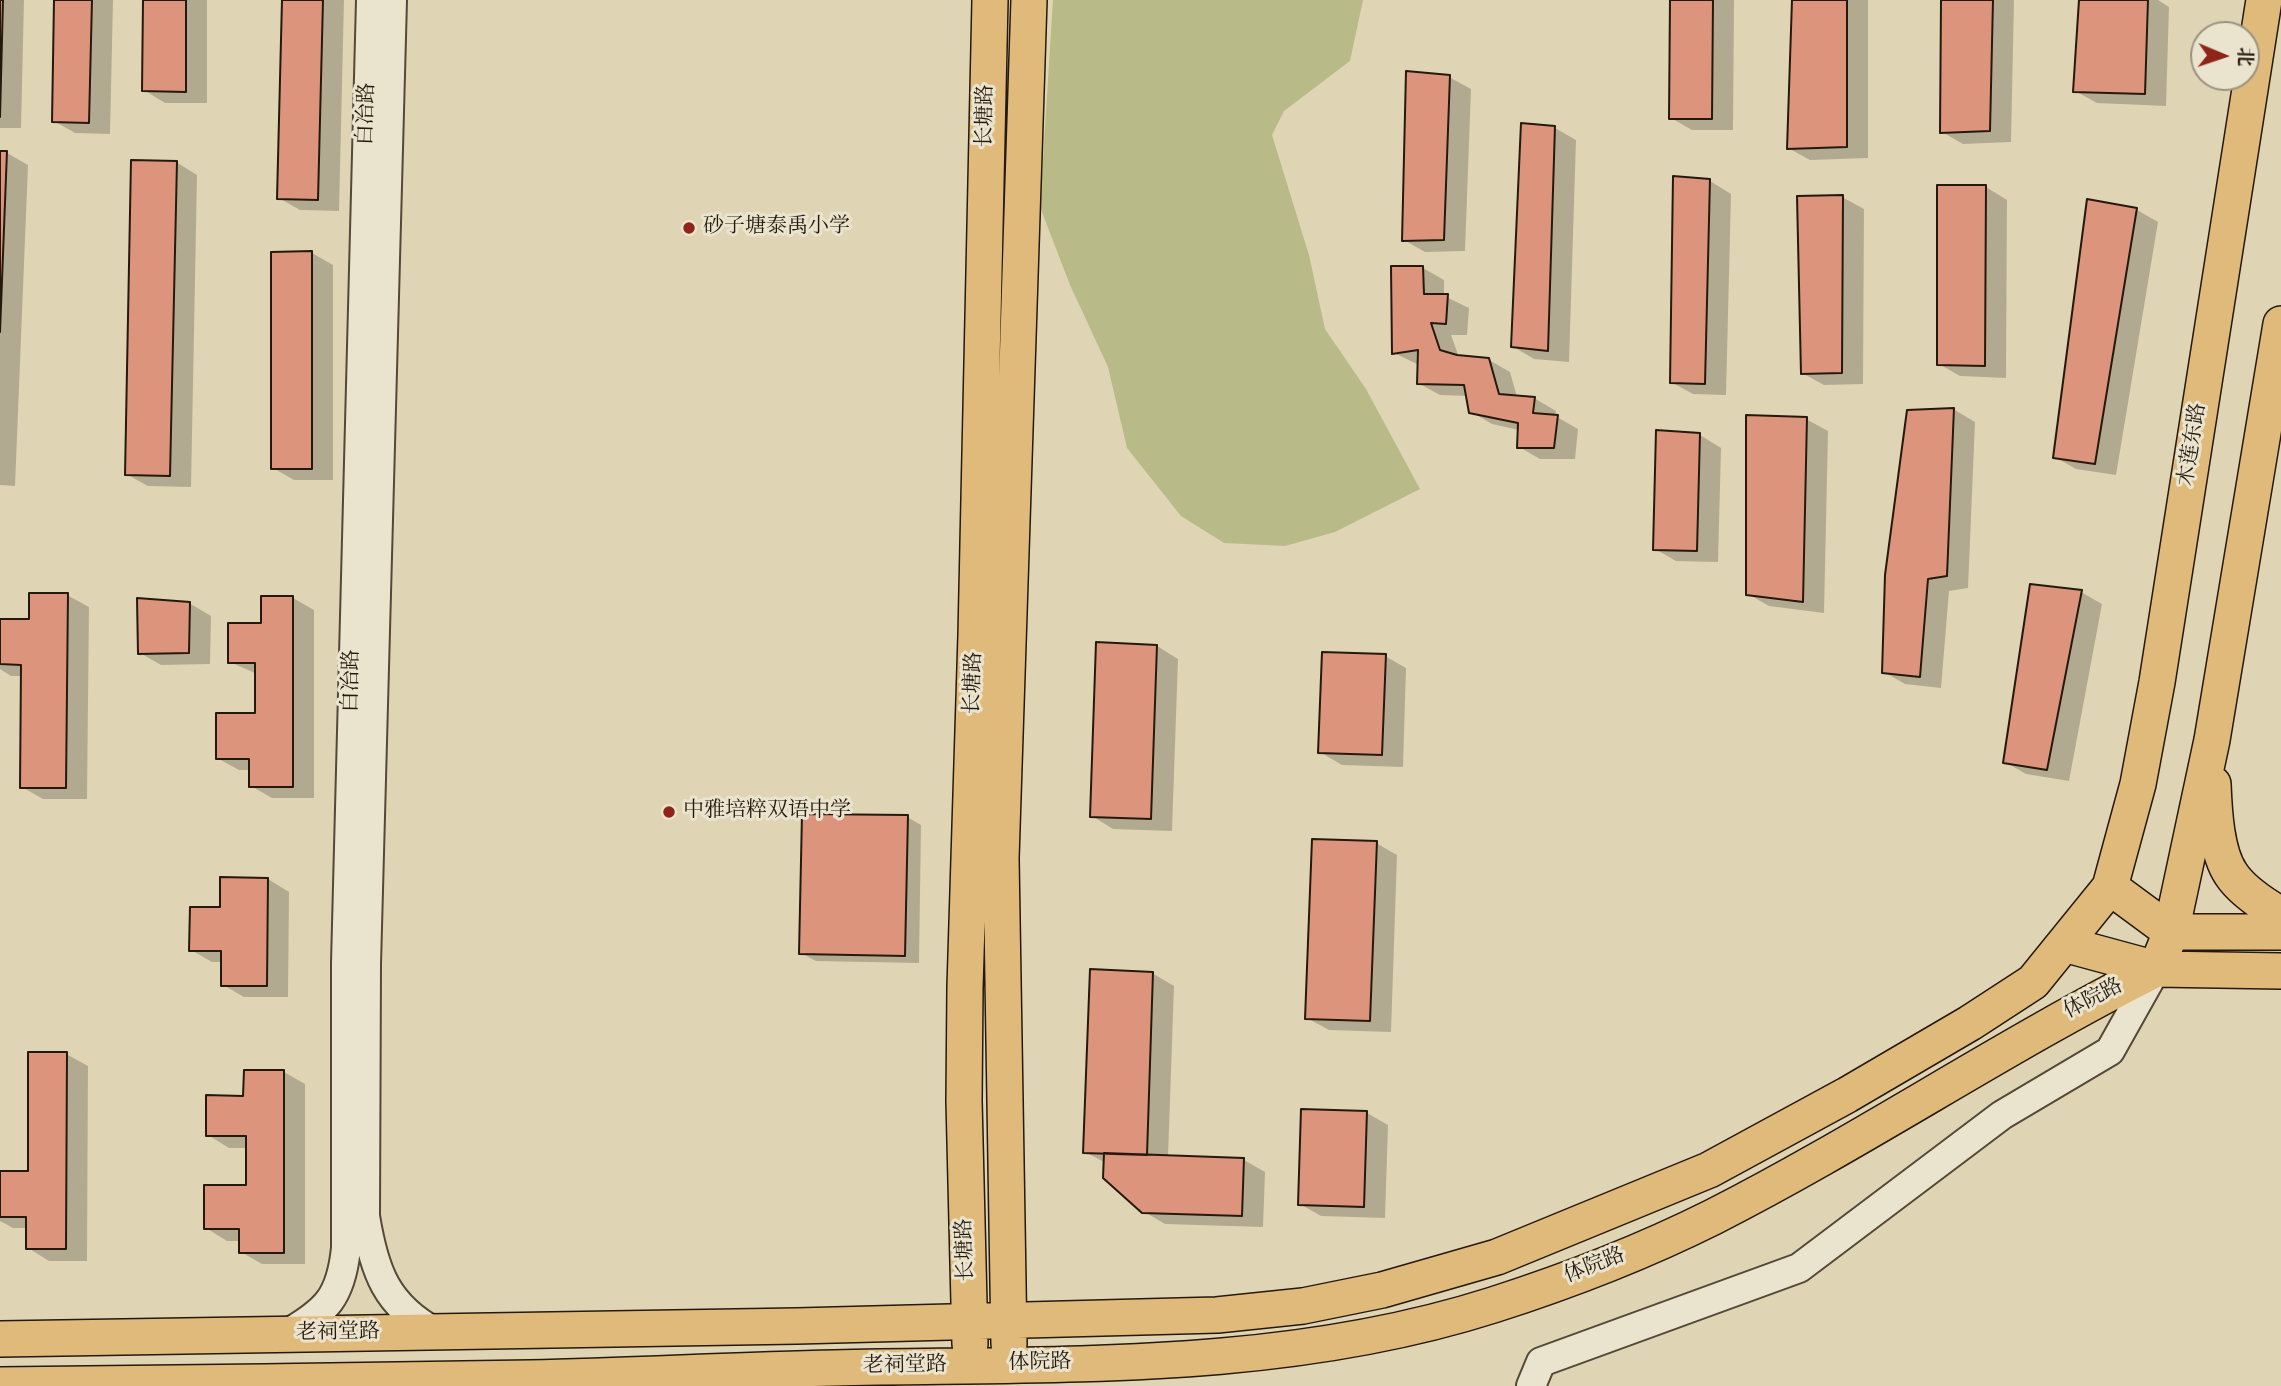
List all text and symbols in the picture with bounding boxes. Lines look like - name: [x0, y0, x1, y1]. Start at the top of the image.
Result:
- north arrow: [2190, 21, 2260, 91]
- text: 北: [2231, 47, 2257, 67]
- street label: 白冶路: [354, 82, 382, 146]
- street label: 长塘路: [974, 84, 1000, 148]
- place label: 砂子塘泰禹小学: [703, 215, 850, 241]
- marker: 砂子塘泰禹小学: [681, 220, 697, 236]
- street label: 木莲东路: [2175, 402, 2213, 488]
- street label: 白冶路: [340, 649, 366, 713]
- street label: 长塘路: [961, 651, 989, 715]
- place label: 中雅培粹双语中学: [683, 799, 851, 825]
- marker: 中雅培粹双语中学: [661, 804, 677, 820]
- street label: 体院路: [2060, 974, 2128, 1026]
- street label: 长塘路: [953, 1218, 981, 1282]
- street label: 体院路: [1561, 1244, 1629, 1290]
- street label: 老祠堂路: [296, 1321, 380, 1347]
- street label: 体院路: [1008, 1351, 1072, 1377]
- street label: 老祠堂路: [863, 1354, 947, 1380]

